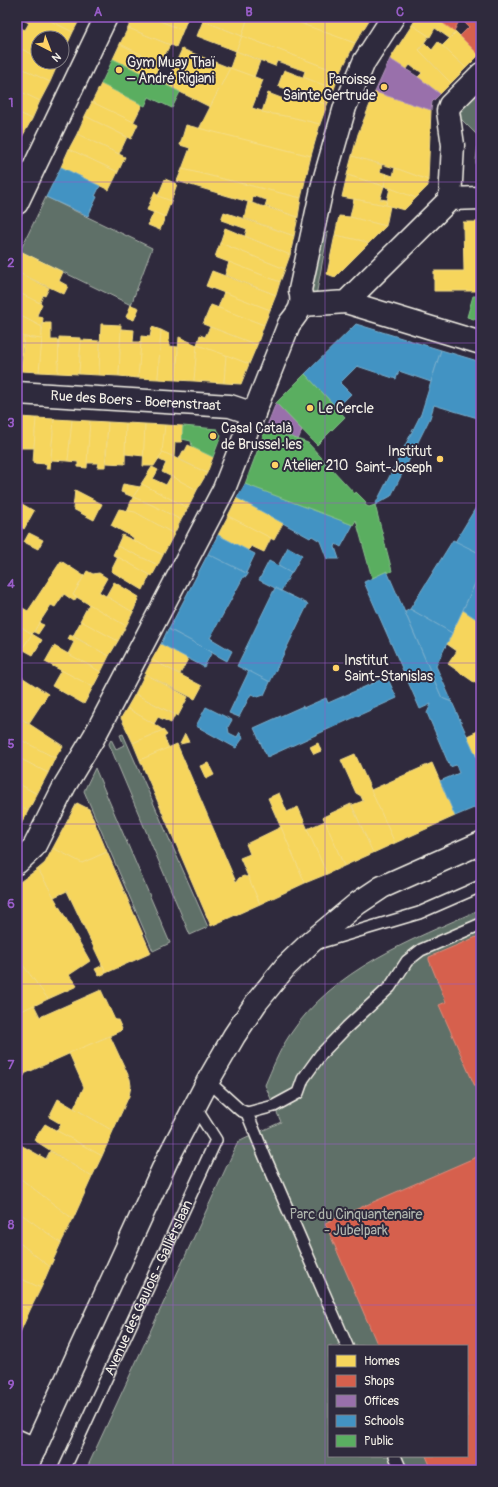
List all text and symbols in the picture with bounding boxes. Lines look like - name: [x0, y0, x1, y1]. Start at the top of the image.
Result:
- text: A: [94, 4, 103, 20]
- text: B: [245, 4, 253, 20]
- text: C: [396, 4, 404, 20]
- north arrow: [30, 30, 70, 70]
- text: N: [49, 50, 63, 65]
- place label: Gym Muay Thaï – André Rigiani: [126, 54, 216, 87]
- marker: Gym Muay Thaï – André Rigiani: [114, 65, 124, 75]
- place label: Paroisse Sainte Gertrude: [283, 71, 376, 104]
- marker: Paroisse Sainte Gertrude: [379, 82, 389, 92]
- text: 1: [8, 95, 14, 111]
- text: 2: [7, 255, 15, 271]
- street label: Rue des Boers - Boerenstraat: [50, 387, 222, 414]
- place label: Le Cercle: [318, 400, 374, 417]
- marker: Le Cercle: [305, 403, 315, 413]
- text: 3: [7, 415, 15, 431]
- place label: Casal Català de Brussel·les: [221, 420, 302, 453]
- marker: Casal Català de Brussel·les: [208, 431, 218, 441]
- place label: Institut Saint-Joseph: [355, 443, 432, 476]
- marker: Institut Saint-Joseph: [435, 454, 445, 464]
- place label: Atelier 210: [283, 457, 348, 474]
- marker: Atelier 210: [270, 460, 280, 470]
- text: 4: [7, 576, 15, 592]
- place label: Institut Saint-Stanislas: [344, 652, 434, 685]
- marker: Institut Saint-Stanislas: [331, 663, 341, 673]
- text: 5: [7, 736, 15, 752]
- text: 6: [7, 896, 15, 912]
- text: 7: [8, 1057, 15, 1073]
- street label: Avenue des Gaulois - Galliërslaan: [100, 1197, 196, 1378]
- park label: Parc du Cinquantenaire - Jubelpark: [290, 1206, 423, 1239]
- text: 8: [8, 1217, 15, 1233]
- legend: [328, 1345, 468, 1457]
- text: Homes: [364, 1354, 400, 1369]
- text: Shops: [364, 1374, 395, 1389]
- text: 9: [8, 1377, 15, 1393]
- text: Offices: [364, 1394, 400, 1409]
- text: Schools: [364, 1414, 404, 1429]
- text: Public: [364, 1434, 394, 1449]

